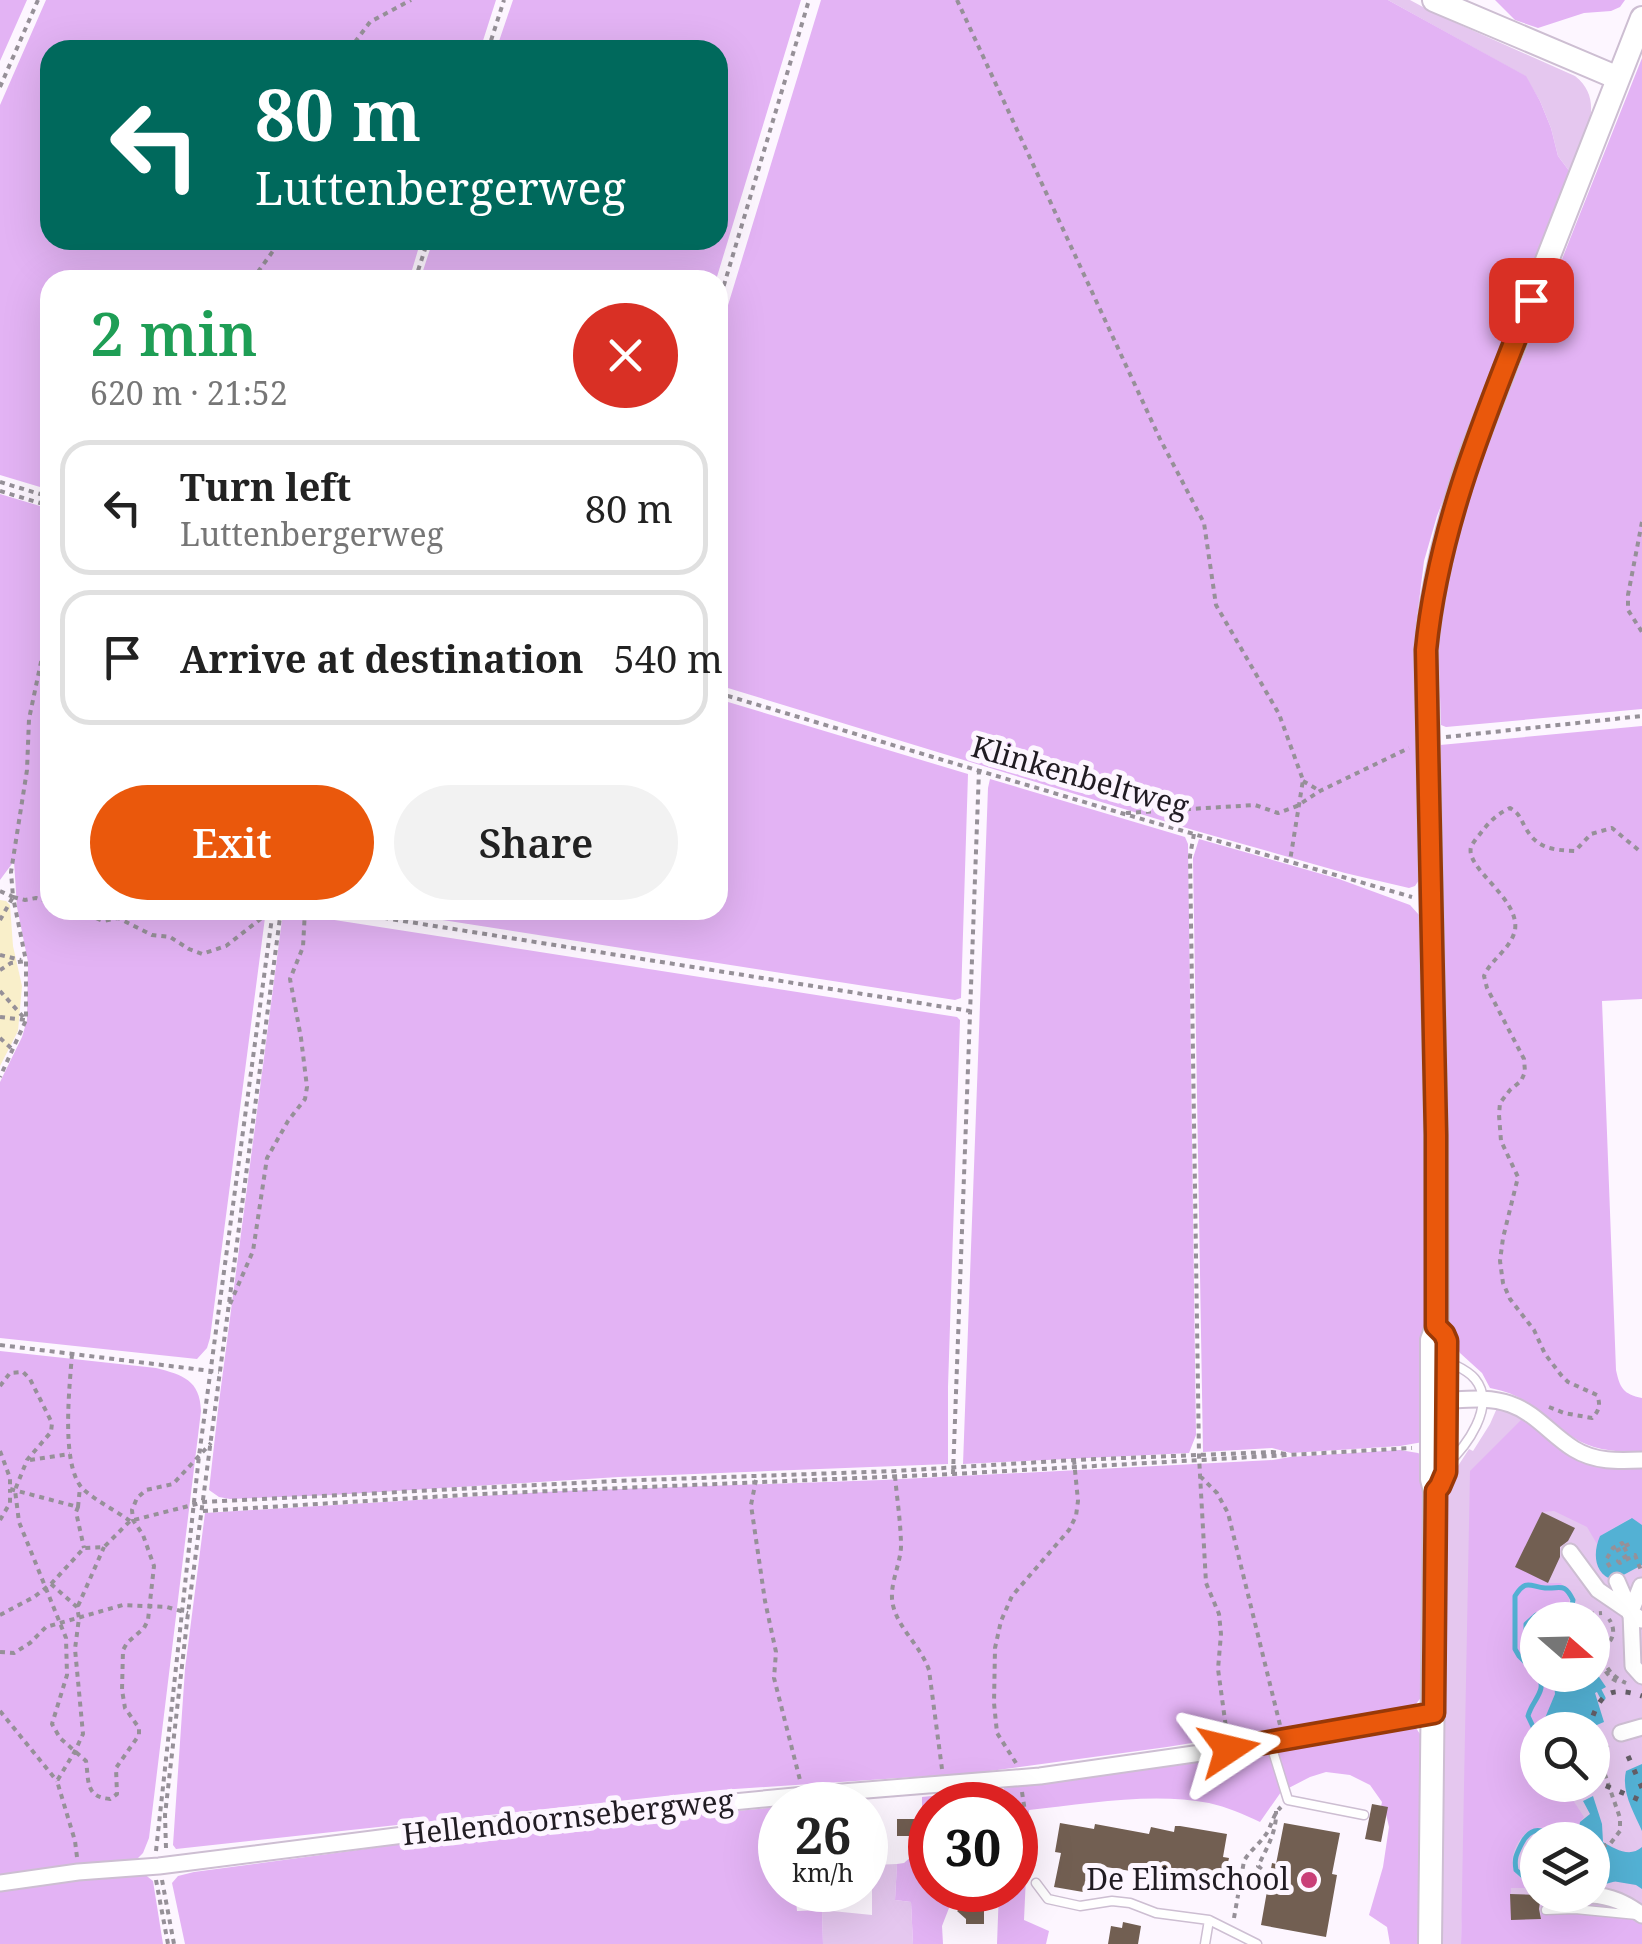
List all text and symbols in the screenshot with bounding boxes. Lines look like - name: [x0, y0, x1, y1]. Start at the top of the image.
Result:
- text: 80 m: [255, 66, 421, 162]
- icon: left: [90, 80, 220, 210]
- text: Luttenbergerweg: [255, 157, 626, 218]
- pin: [1489, 258, 1574, 343]
- icon: arrive: [1504, 273, 1559, 328]
- text: 2 min: [90, 292, 258, 374]
- button: close: [573, 303, 678, 408]
- text: 620 m · 21:52: [90, 371, 288, 414]
- text: Turn left: [180, 460, 351, 512]
- icon: left: [95, 480, 150, 535]
- text: 80 m: [585, 482, 673, 534]
- text: Luttenbergerweg: [180, 512, 444, 555]
- icon: arrive: [95, 630, 150, 685]
- text: Arrive at destination: [180, 632, 584, 684]
- text: 540 m: [614, 632, 723, 684]
- street label: Klinkenbeltweg: [967, 725, 1194, 826]
- button: Exit: [90, 785, 374, 900]
- button: Share: [394, 785, 678, 900]
- north arrow: [1520, 1602, 1610, 1692]
- map controls: [1520, 1602, 1610, 1912]
- position arrow: [1177, 1697, 1281, 1801]
- button: search: [1520, 1712, 1610, 1802]
- street label: Hellendoornsebergweg: [400, 1779, 735, 1854]
- speed limit sign: 30: [908, 1782, 1038, 1912]
- text: 26: [795, 1801, 851, 1869]
- button: layers: [1520, 1822, 1610, 1912]
- text: km/h: [792, 1855, 854, 1889]
- place label: De Elimschool: [1086, 1858, 1289, 1899]
- marker: De Elimschool: [1298, 1869, 1320, 1891]

